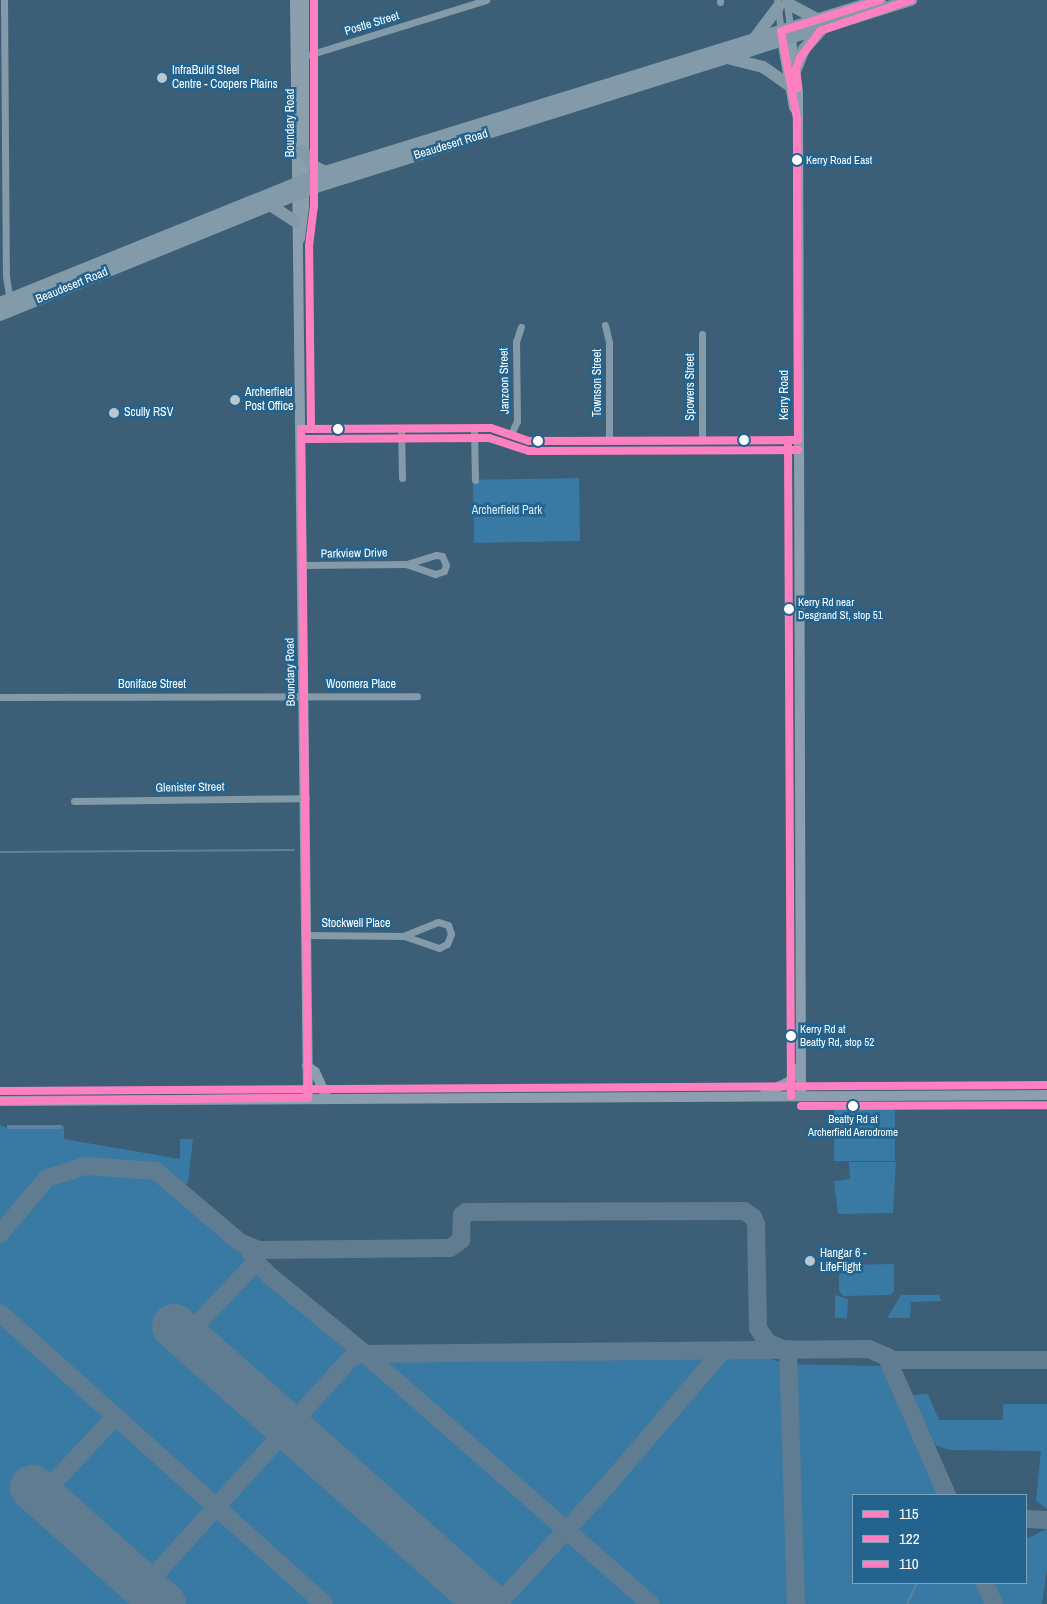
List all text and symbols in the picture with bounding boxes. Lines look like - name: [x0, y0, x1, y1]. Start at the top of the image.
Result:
- street label: Postle Street: [343, 9, 401, 39]
- place label: InfraBuild Steel Centre - Coopers Plains: [172, 64, 278, 92]
- marker: InfraBuild Steel Centre - Coopers Plains: [156, 72, 168, 84]
- street label: Boundary Road: [284, 89, 298, 157]
- street label: Beaudesert Road: [412, 127, 490, 163]
- place label: Kerry Road East: [806, 153, 872, 167]
- marker: Kerry Road East: [792, 155, 802, 165]
- street label: Beaudesert Road: [34, 265, 110, 307]
- street label: Janzoon Street: [497, 348, 513, 414]
- street label: Townson Street: [591, 349, 605, 417]
- street label: Spowers Street: [684, 353, 698, 421]
- street label: Kerry Road: [778, 370, 792, 420]
- place label: Archerfield Post Office: [245, 386, 294, 414]
- marker: Archerfield Post Office: [229, 394, 241, 406]
- place label: Scully RSV: [124, 406, 173, 420]
- marker: Scully RSV: [108, 407, 120, 419]
- unlabelled marker: [333, 424, 343, 434]
- unlabelled marker: [739, 435, 749, 445]
- unlabelled marker: [533, 436, 543, 446]
- park label: Archerfield Park: [472, 504, 542, 518]
- street label: Parkview Drive: [321, 546, 387, 562]
- place label: Kerry Rd near Desgrand St, stop 51: [798, 596, 883, 622]
- marker: Kerry Rd near Desgrand St, stop 51: [784, 604, 794, 614]
- street label: Boundary Road: [283, 638, 299, 706]
- street label: Boniface Street: [118, 678, 186, 692]
- street label: Woomera Place: [326, 678, 396, 692]
- street label: Glenister Street: [155, 780, 225, 796]
- street label: Stockwell Place: [322, 917, 390, 931]
- place label: Kerry Rd at Beatty Rd, stop 52: [800, 1023, 874, 1049]
- marker: Kerry Rd at Beatty Rd, stop 52: [786, 1031, 796, 1041]
- marker: Beatty Rd at Archerfield Aerodrome: [848, 1101, 858, 1111]
- place label: Beatty Rd at Archerfield Aerodrome: [808, 1113, 898, 1139]
- place label: Hangar 6 - LifeFlight: [820, 1247, 866, 1275]
- marker: Hangar 6 - LifeFlight: [804, 1255, 816, 1267]
- legend: [852, 1494, 1027, 1584]
- text: 115: [899, 1503, 919, 1524]
- text: 122: [899, 1528, 920, 1549]
- text: 110: [899, 1553, 919, 1574]

